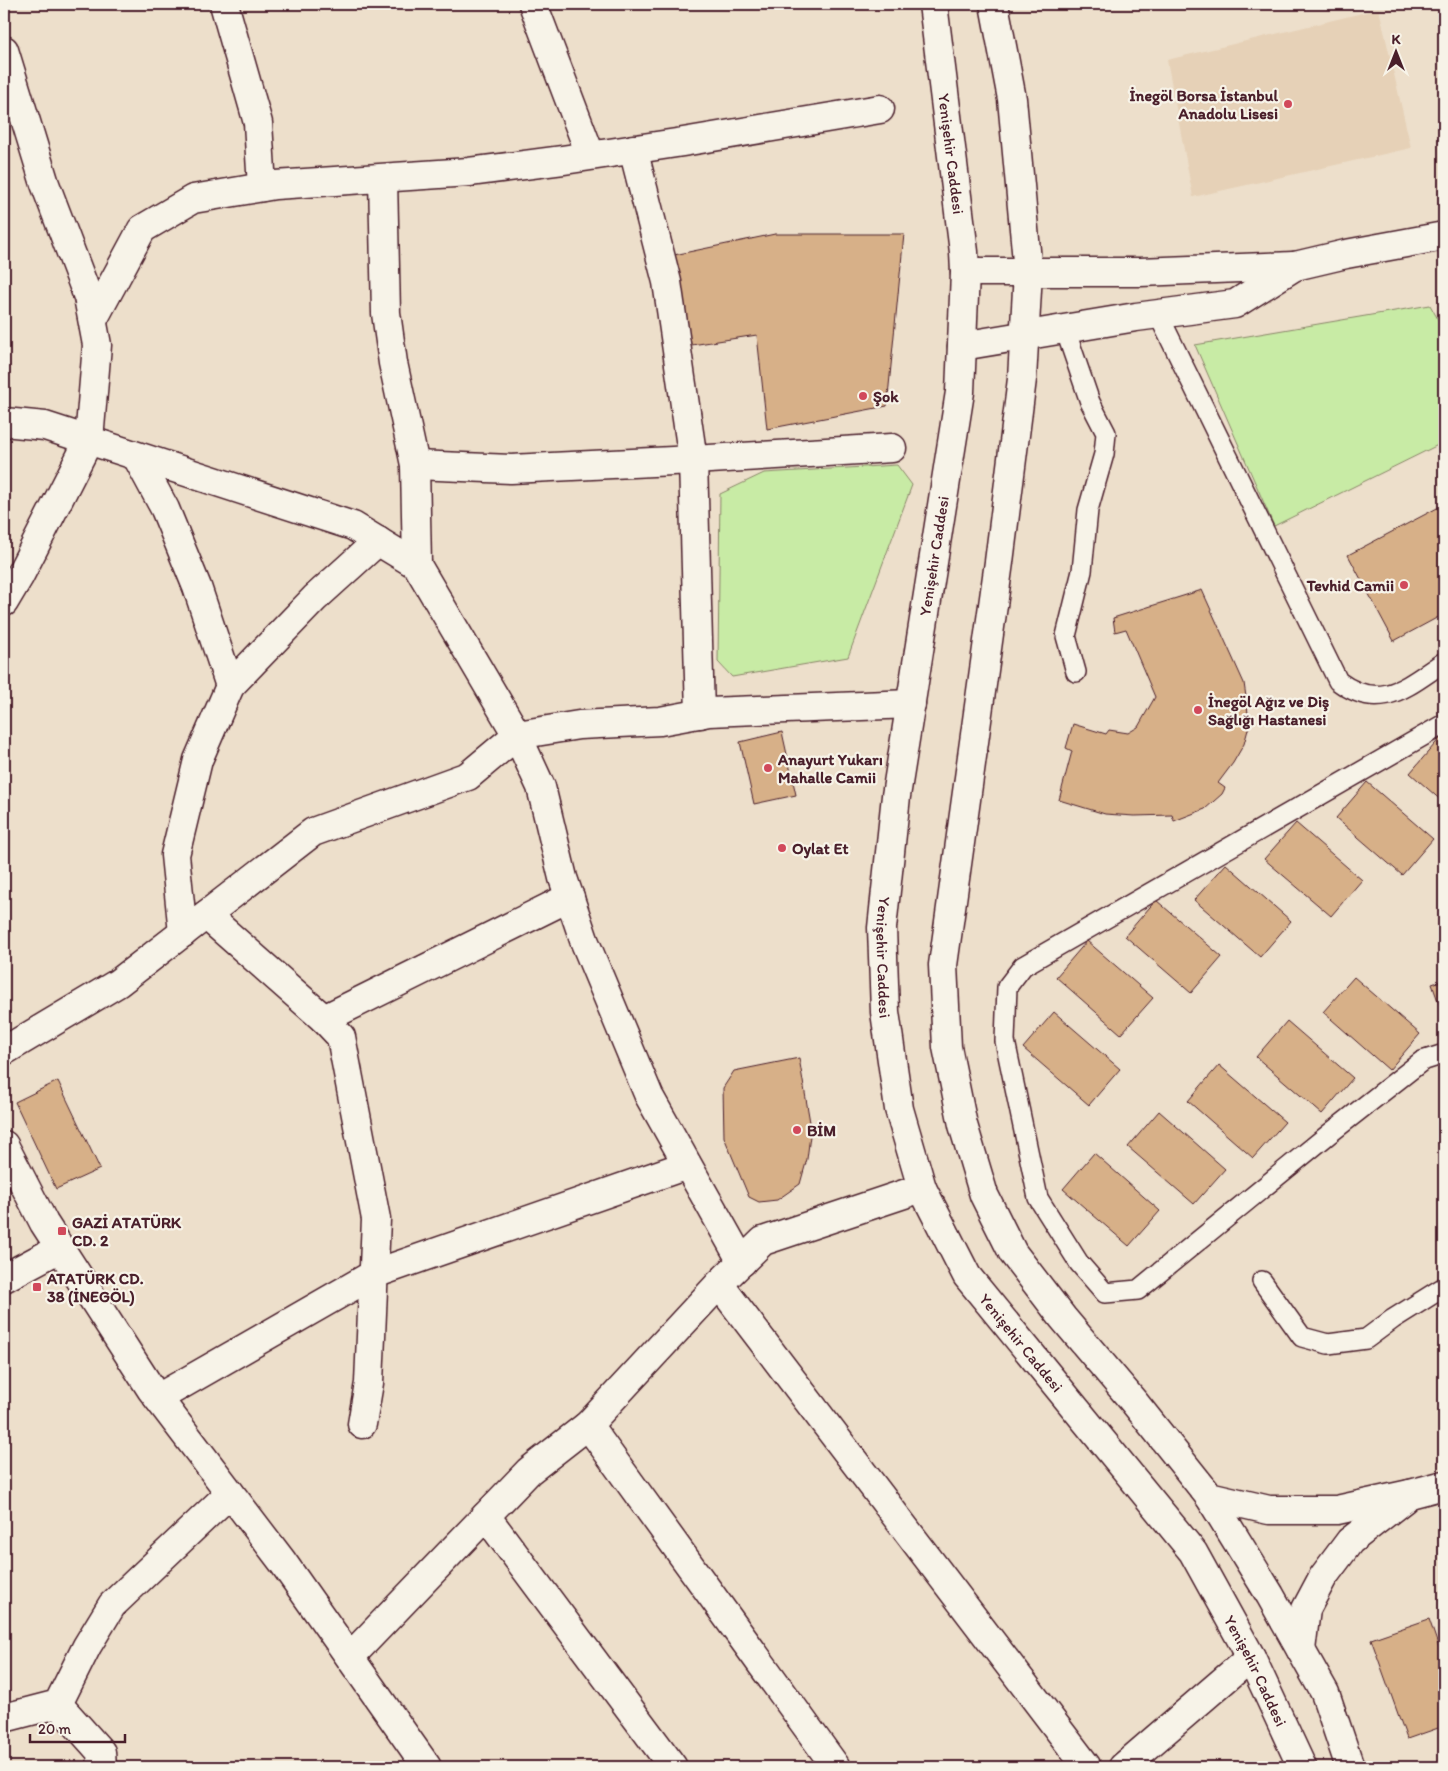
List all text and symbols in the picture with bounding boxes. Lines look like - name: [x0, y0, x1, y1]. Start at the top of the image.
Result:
- north arrow: [1370, 28, 1420, 78]
- text: K: [1392, 31, 1402, 48]
- place label: İnegöl Borsa İstanbul Anadolu Lisesi: [1129, 86, 1278, 123]
- street label: Yenişehir Caddesi: [935, 92, 969, 215]
- marker: İnegöl Borsa İstanbul Anadolu Lisesi: [1282, 98, 1294, 110]
- place label: Şok: [873, 387, 899, 407]
- marker: Şok: [857, 390, 869, 402]
- street label: Yenişehir Caddesi: [915, 495, 953, 617]
- place label: Tevhid Camii: [1306, 576, 1394, 595]
- marker: Tevhid Camii: [1398, 579, 1410, 591]
- place label: İnegöl Ağız ve Diş Sağlığı Hastanesi: [1208, 692, 1329, 730]
- marker: İnegöl Ağız ve Diş Sağlığı Hastanesi: [1192, 704, 1204, 716]
- place label: Anayurt Yukarı Mahalle Camii: [777, 750, 883, 787]
- marker: Anayurt Yukarı Mahalle Camii: [762, 762, 774, 774]
- place label: Oylat Et: [792, 839, 848, 859]
- marker: Oylat Et: [776, 842, 788, 854]
- street label: Yenişehir Caddesi: [872, 896, 895, 1019]
- place label: BİM: [807, 1121, 836, 1140]
- marker: BİM: [791, 1124, 803, 1136]
- place label: GAZİ ATATÜRK CD. 2: [72, 1213, 182, 1250]
- marker: GAZİ ATATÜRK CD. 2: [56, 1225, 68, 1237]
- place label: ATATÜRK CD. 38 (İNEGÖL): [46, 1269, 144, 1307]
- marker: ATATÜRK CD. 38 (İNEGÖL): [31, 1281, 43, 1293]
- street label: Yenişehir Caddesi: [976, 1289, 1067, 1396]
- street label: Yenişehir Caddesi: [1220, 1612, 1291, 1729]
- scale bar: [30, 1711, 125, 1743]
- text: 20 m: [38, 1720, 72, 1738]

